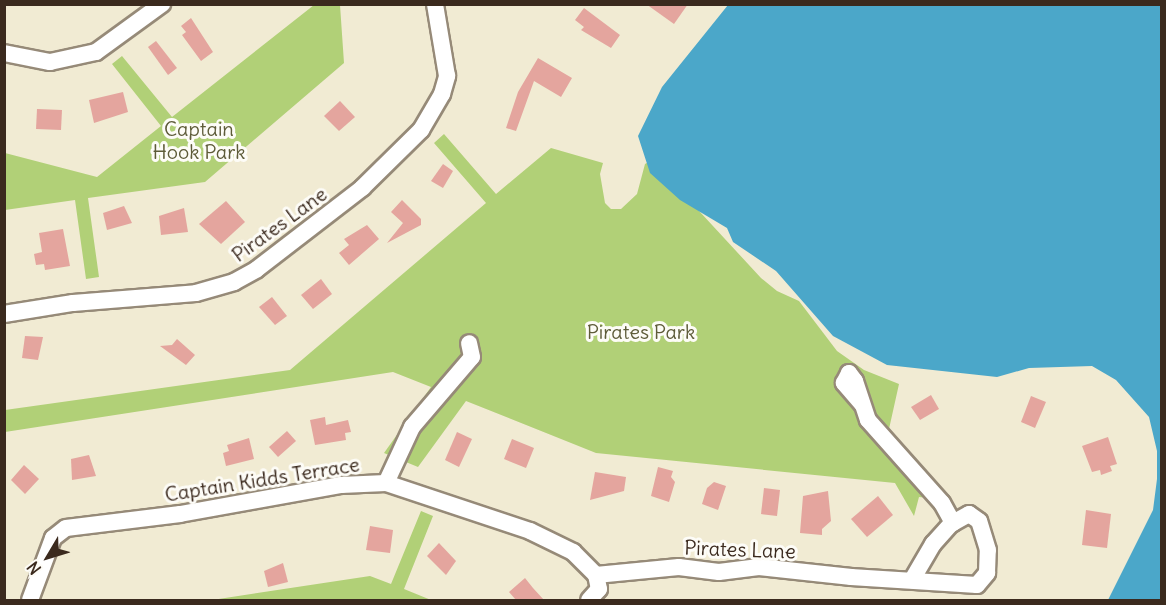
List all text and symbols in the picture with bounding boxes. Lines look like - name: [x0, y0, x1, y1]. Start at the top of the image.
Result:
- park label: Captain Hook Park: [152, 117, 246, 164]
- street label: Pirates Lane: [227, 182, 331, 266]
- park label: Pirates Park: [587, 319, 695, 343]
- street label: Captain Kidds Terrace: [163, 452, 361, 506]
- north arrow: [18, 527, 78, 587]
- street label: Pirates Lane: [684, 535, 796, 563]
- text: N: [23, 558, 45, 579]

